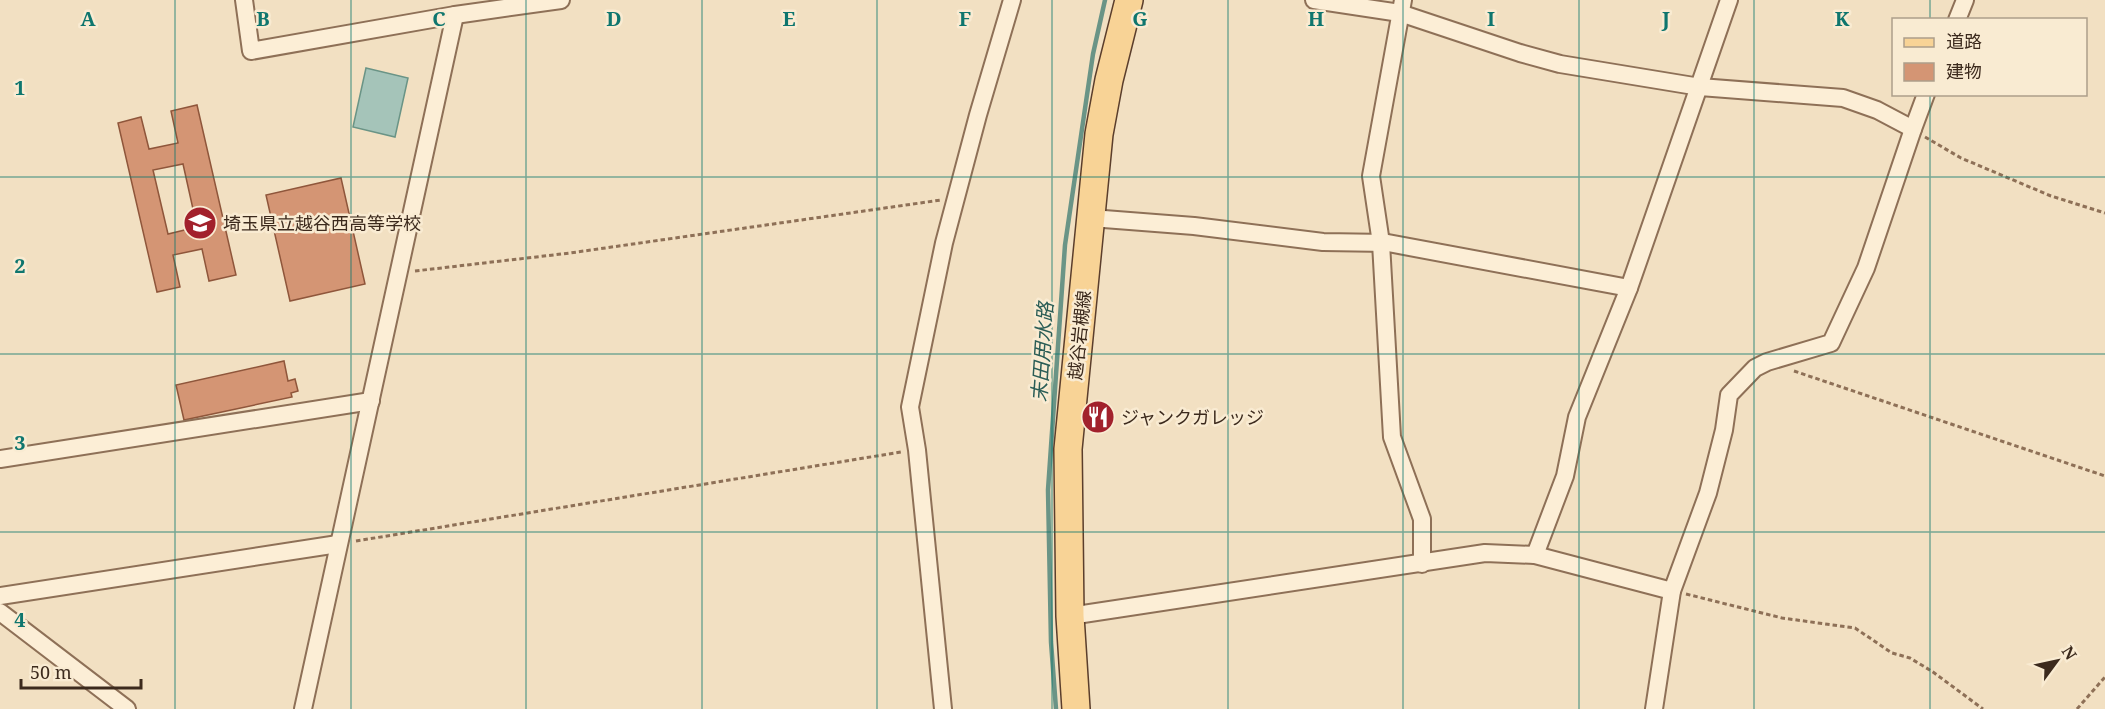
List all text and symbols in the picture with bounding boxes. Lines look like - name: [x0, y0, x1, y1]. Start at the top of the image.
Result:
- text: A: [80, 5, 96, 32]
- text: B: [256, 5, 270, 32]
- text: C: [432, 5, 446, 32]
- text: D: [606, 5, 622, 32]
- text: E: [782, 5, 796, 32]
- text: F: [959, 5, 971, 32]
- text: G: [1132, 5, 1148, 32]
- text: H: [1308, 5, 1324, 32]
- text: I: [1487, 5, 1495, 32]
- text: J: [1661, 5, 1670, 32]
- text: K: [1835, 5, 1850, 32]
- legend: [1892, 18, 2087, 96]
- text: 道路: [1946, 29, 1982, 53]
- text: 建物: [1946, 59, 1982, 83]
- text: 1: [14, 74, 26, 101]
- school or university icon: 埼玉県立越谷西高等学校: [182, 205, 218, 241]
- place label: 埼玉県立越谷西高等学校: [223, 211, 421, 235]
- text: 2: [14, 252, 26, 279]
- street label: 越谷岩槻線: [1062, 289, 1096, 381]
- water label: 末田用水路: [1025, 299, 1059, 403]
- restaurant icon: ジャンクガレッジ: [1080, 399, 1116, 435]
- place label: ジャンクガレッジ: [1121, 405, 1264, 429]
- text: 3: [14, 429, 26, 456]
- text: 4: [14, 606, 26, 633]
- north arrow: [2027, 631, 2087, 691]
- text: N: [2057, 642, 2082, 664]
- scale bar: [21, 652, 141, 690]
- text: 50 m: [30, 660, 72, 684]

